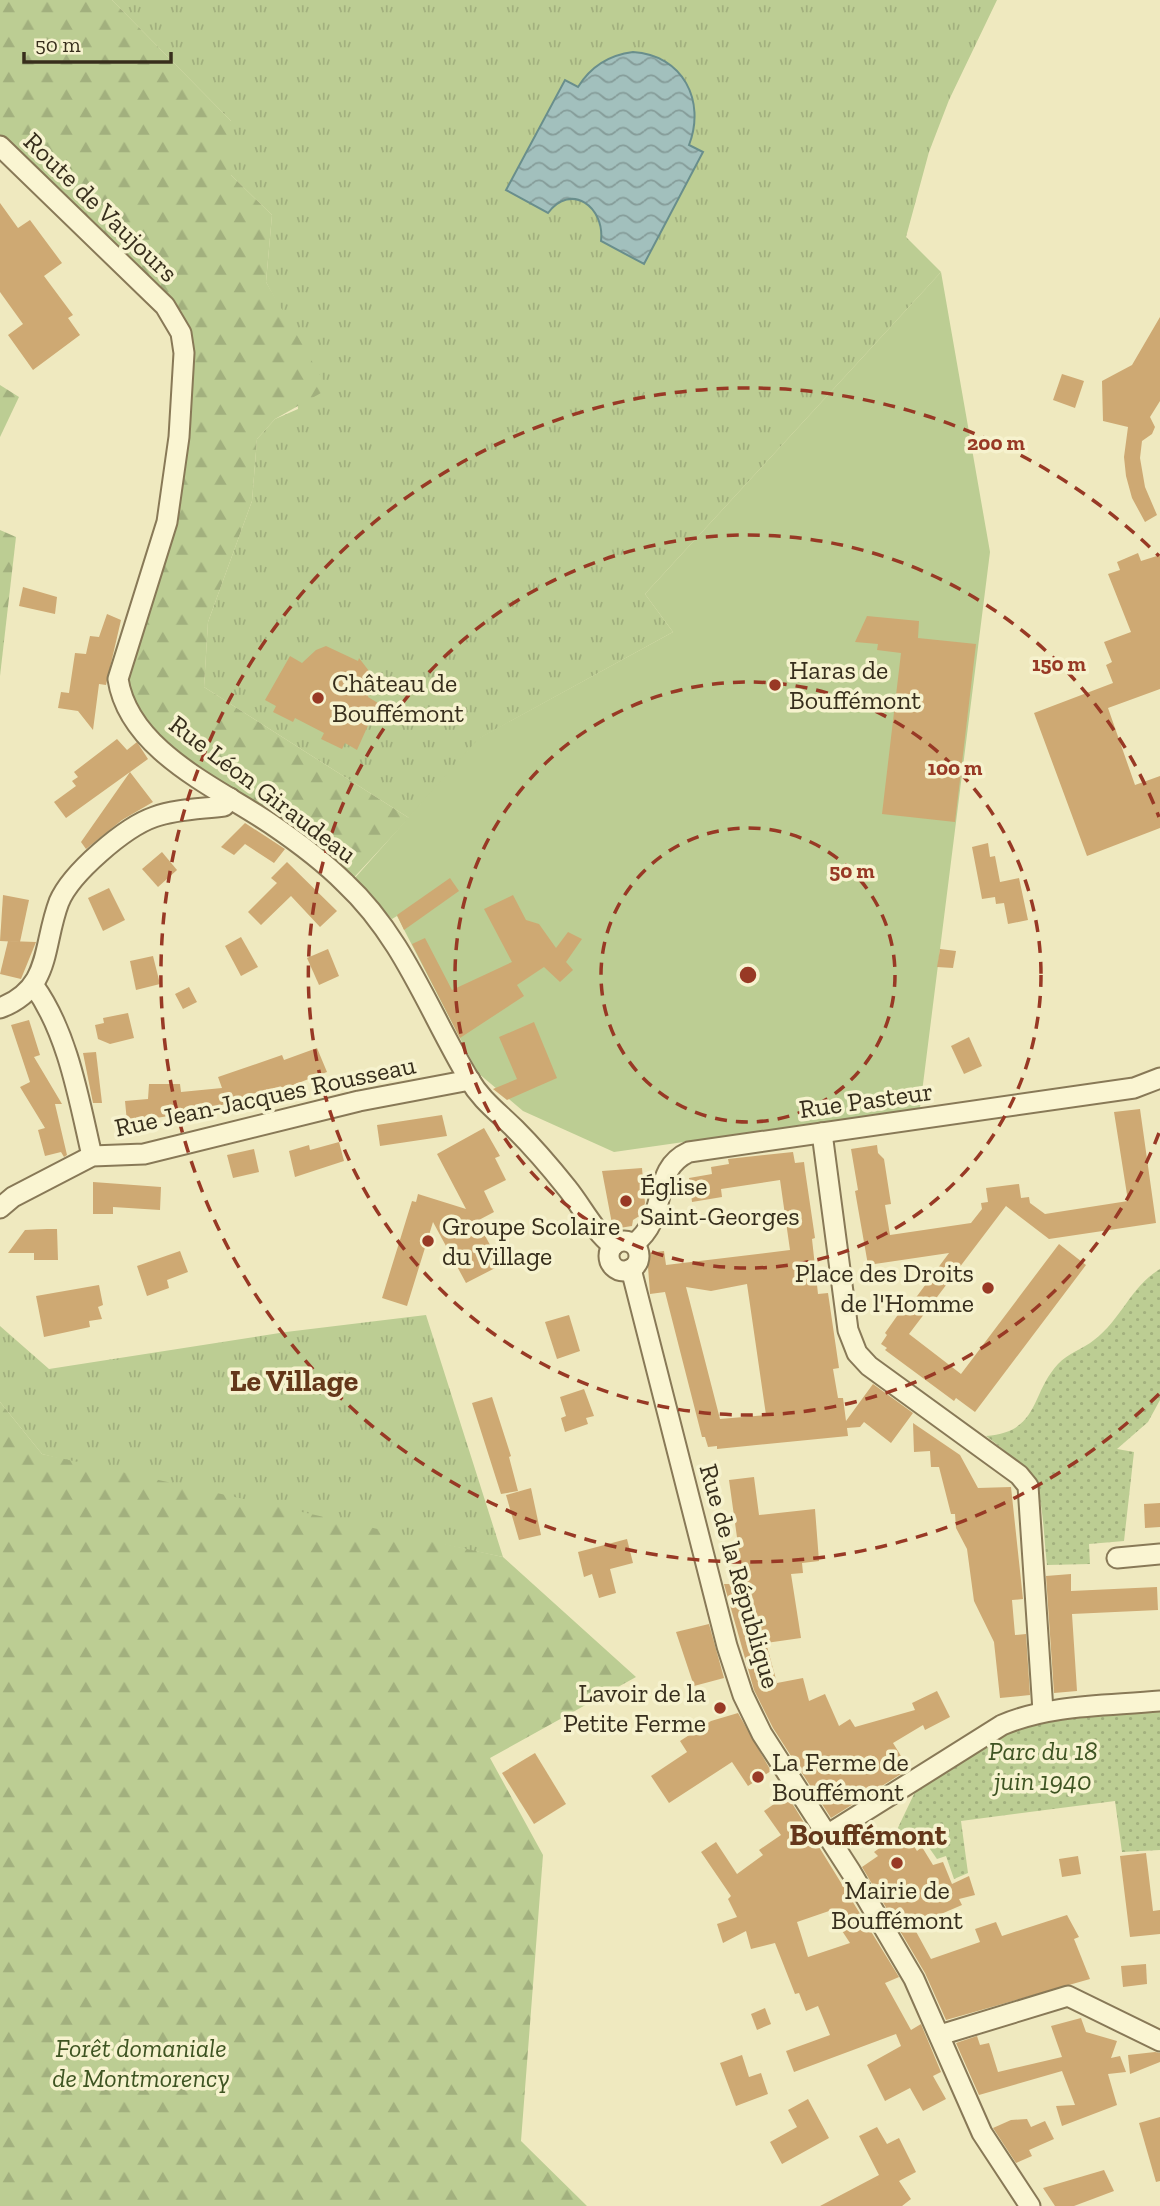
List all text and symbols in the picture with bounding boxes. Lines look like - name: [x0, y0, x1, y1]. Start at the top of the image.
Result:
- scale bar: [24, 21, 172, 65]
- text: 50 m: [35, 32, 81, 57]
- street label: Route de Vaujours: [17, 125, 185, 289]
- text: 200 m: [967, 430, 1025, 455]
- text: 150 m: [1032, 651, 1087, 676]
- place label: Haras de Bouffémont: [789, 654, 921, 716]
- place label: Château de Bouffémont: [332, 667, 464, 729]
- marker: Haras de Bouffémont: [767, 677, 783, 693]
- marker: Château de Bouffémont: [310, 690, 326, 706]
- street label: Rue Léon Giraudeau: [163, 708, 363, 870]
- text: 100 m: [928, 755, 983, 780]
- text: 50 m: [829, 858, 875, 883]
- centre of rings: [736, 963, 760, 987]
- street label: Rue Jean-Jacques Rousseau: [112, 1048, 419, 1144]
- street label: Rue Pasteur: [797, 1075, 935, 1125]
- place label: Église Saint-Georges: [640, 1170, 800, 1232]
- marker: Église Saint-Georges: [618, 1193, 634, 1209]
- place label: Groupe Scolaire du Village: [442, 1210, 620, 1272]
- marker: Groupe Scolaire du Village: [420, 1233, 436, 1249]
- place label: Place des Droits de l'Homme: [795, 1257, 974, 1319]
- marker: Place des Droits de l'Homme: [980, 1280, 996, 1296]
- district label: Le Village: [230, 1363, 358, 1399]
- street label: Rue de la République: [693, 1460, 787, 1692]
- place label: Lavoir de la Petite Ferme: [563, 1677, 706, 1739]
- marker: Lavoir de la Petite Ferme: [712, 1700, 728, 1716]
- park label: Parc du 18 juin 1940: [988, 1735, 1098, 1797]
- place label: La Ferme de Bouffémont: [772, 1746, 909, 1808]
- marker: La Ferme de Bouffémont: [750, 1769, 766, 1785]
- district label: Bouffémont: [789, 1817, 948, 1853]
- marker: Mairie de Bouffémont: [889, 1855, 905, 1871]
- place label: Mairie de Bouffémont: [831, 1874, 963, 1936]
- park label: Forêt domaniale de Montmorency: [52, 2032, 230, 2094]

